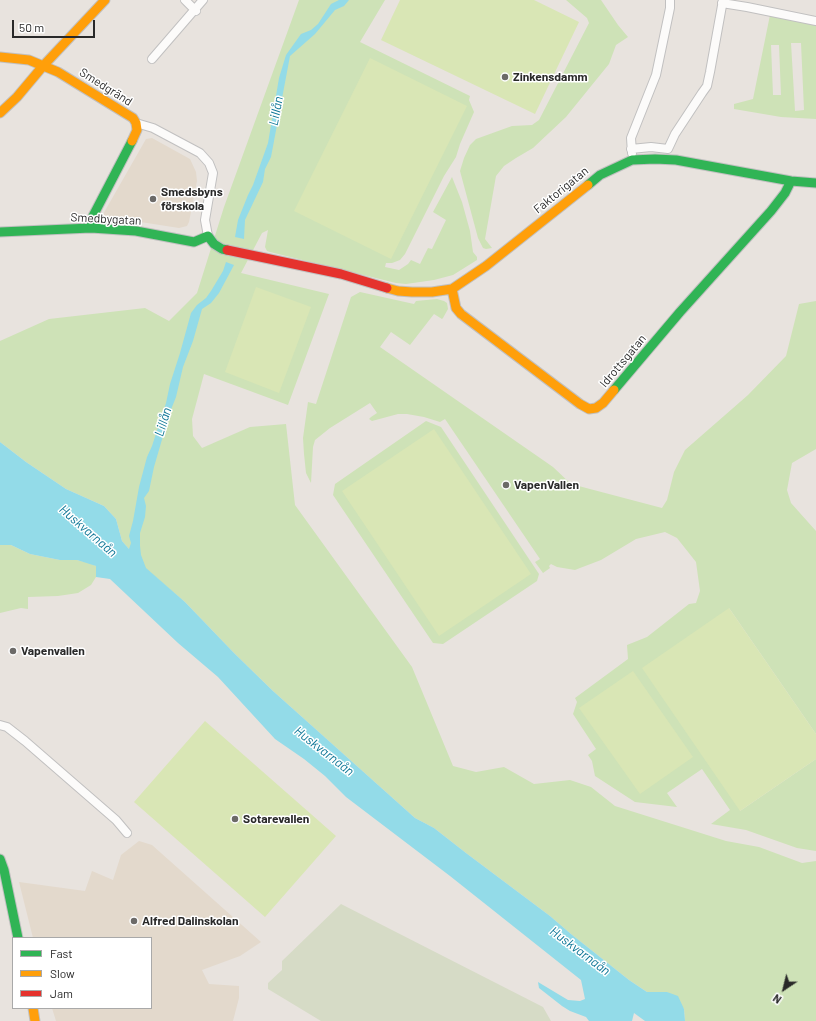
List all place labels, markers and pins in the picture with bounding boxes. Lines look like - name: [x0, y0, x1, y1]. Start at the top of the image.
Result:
- place label: Zinkensdamm: [513, 70, 587, 84]
- marker: Zinkensdamm: [500, 72, 510, 82]
- place label: Smedsbyns förskola: [161, 185, 223, 213]
- marker: Smedsbyns förskola: [148, 194, 158, 204]
- place label: VapenVallen: [514, 478, 579, 492]
- marker: VapenVallen: [501, 480, 511, 490]
- place label: Vapenvallen: [21, 644, 85, 658]
- marker: Vapenvallen: [8, 646, 18, 656]
- place label: Sotarevallen: [243, 812, 309, 826]
- marker: Sotarevallen: [230, 814, 240, 824]
- place label: Alfred Dalinskolan: [142, 914, 238, 928]
- marker: Alfred Dalinskolan: [129, 916, 139, 926]

